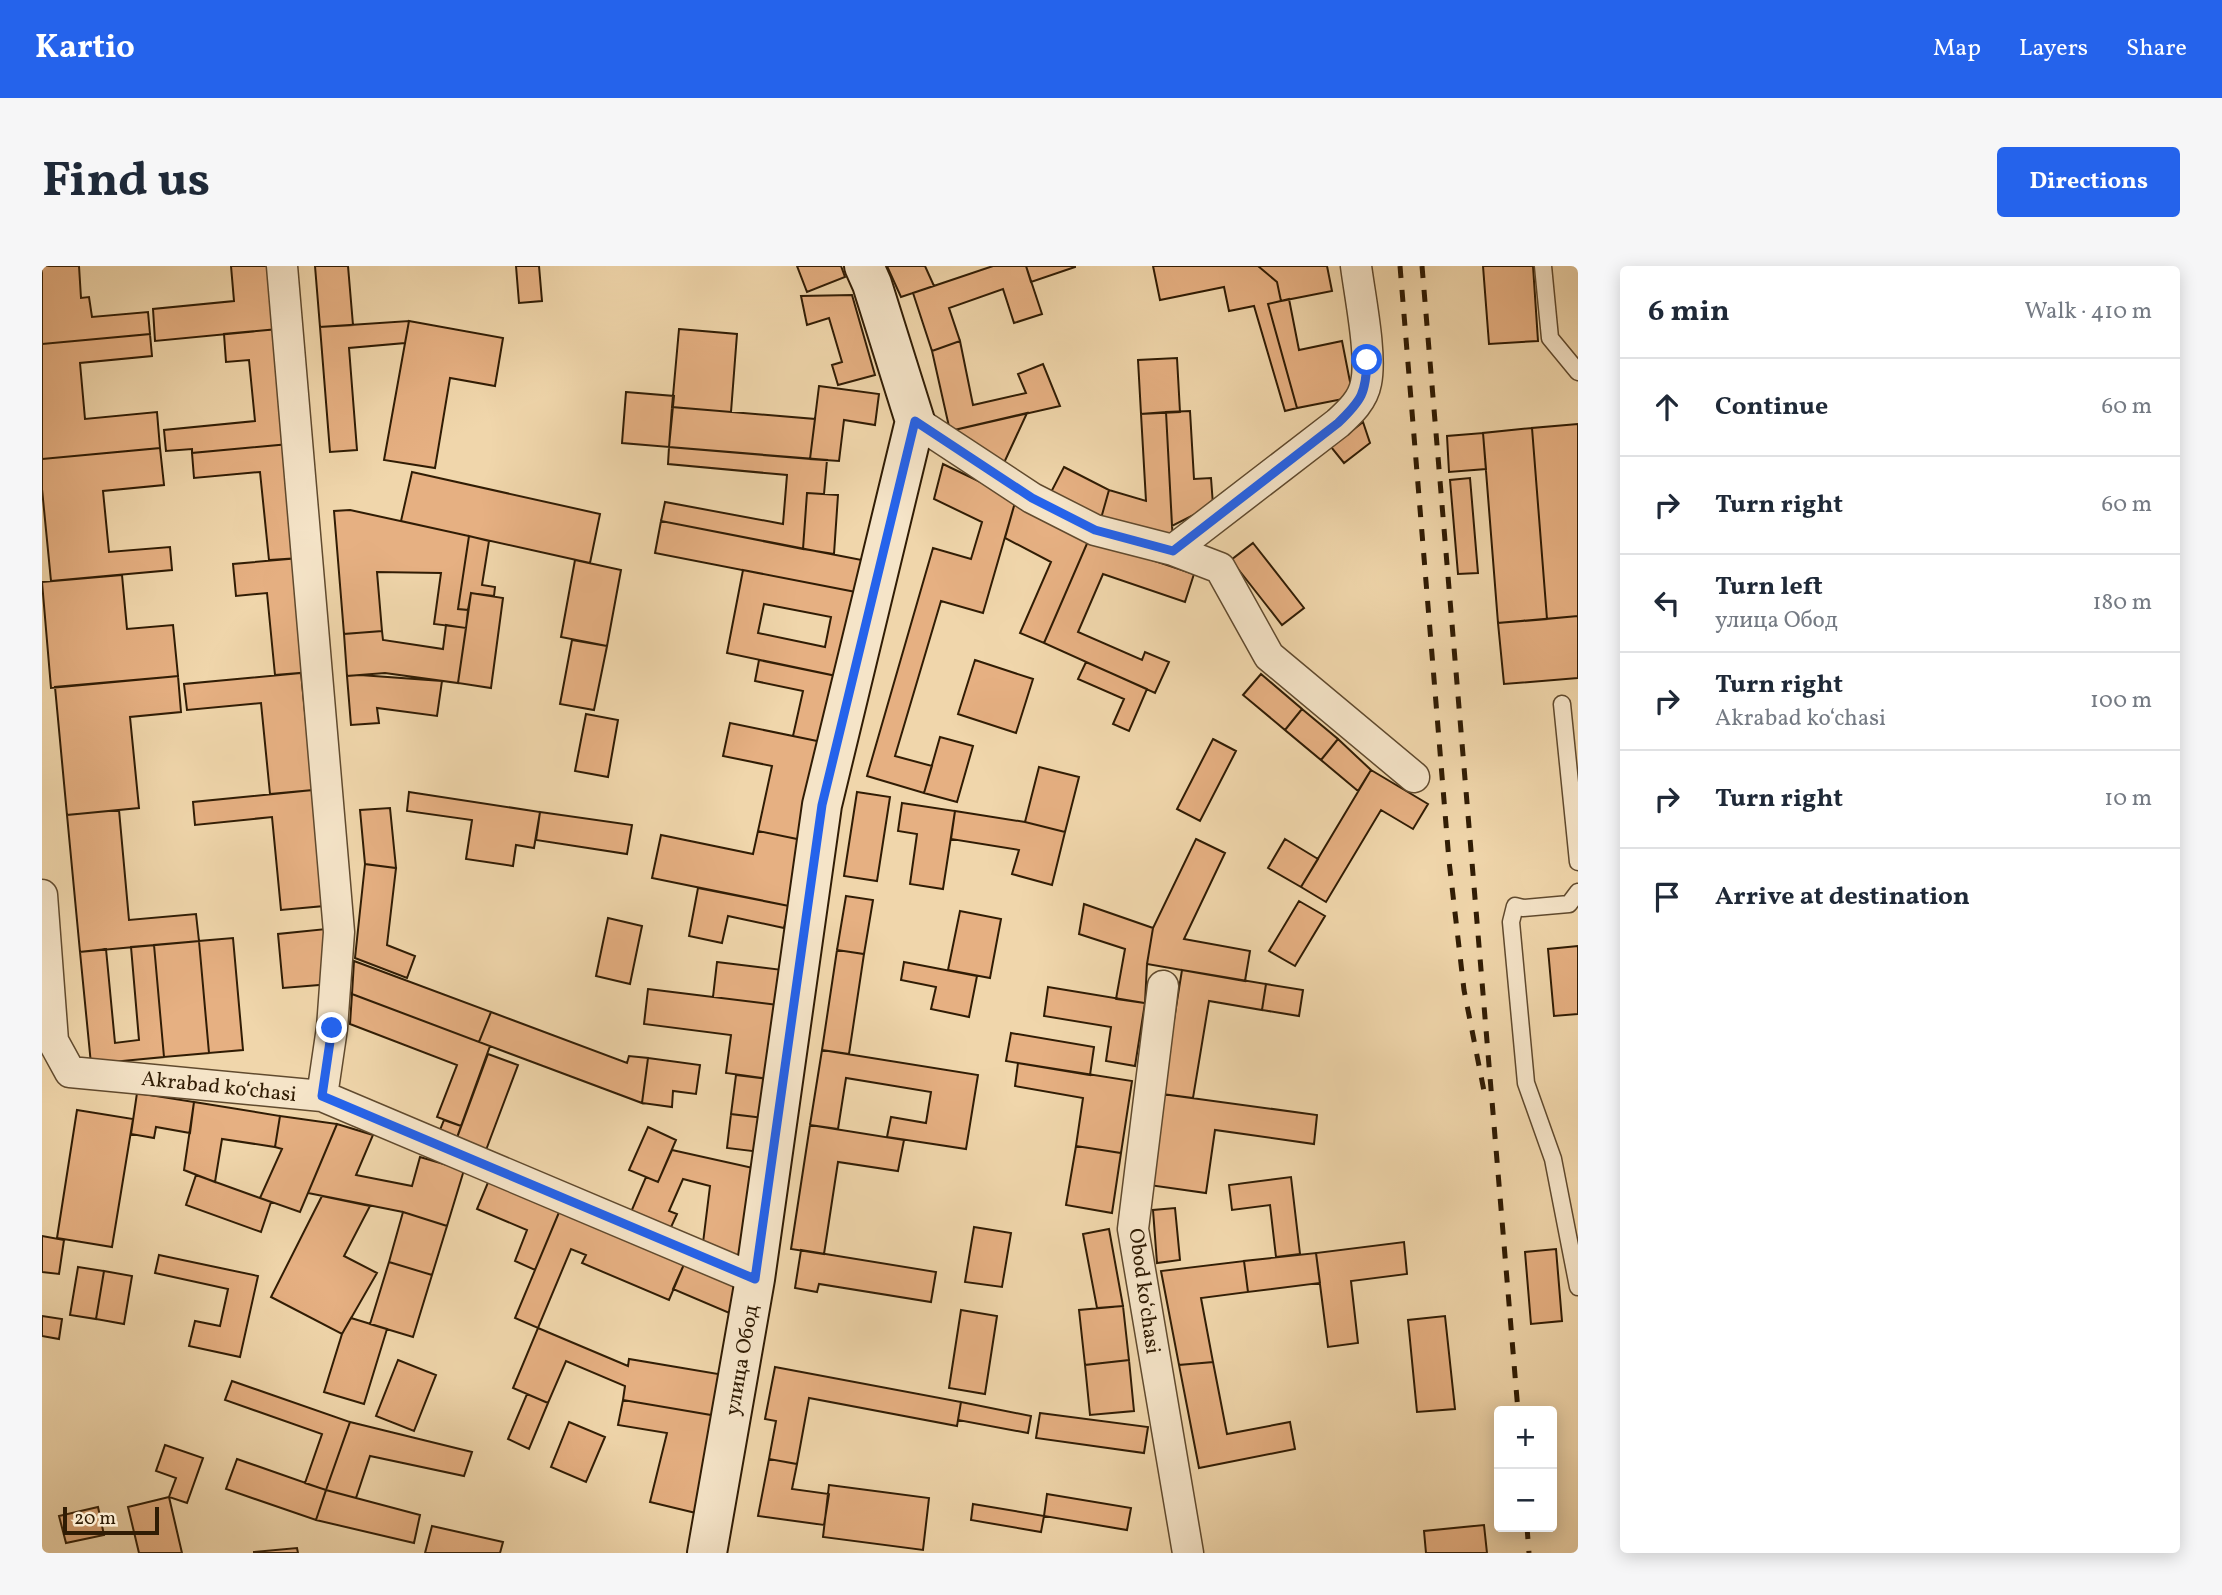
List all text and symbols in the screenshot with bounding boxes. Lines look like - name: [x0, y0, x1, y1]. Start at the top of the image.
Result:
- text: Kartio: [35, 26, 135, 72]
- text: Map: [1933, 32, 1981, 66]
- text: Layers: [2019, 32, 2088, 66]
- text: Share: [2126, 32, 2187, 66]
- button: Directions: [1997, 147, 2180, 217]
- text: Find us: [42, 148, 210, 217]
- text: 6 min: [1648, 291, 1730, 333]
- text: Walk · 410 m: [2025, 296, 2152, 328]
- route start: [1351, 344, 1382, 375]
- icon: ahead: [1648, 388, 1686, 426]
- text: Continue: [1715, 389, 1828, 425]
- text: 60 m: [2102, 391, 2152, 423]
- icon: right: [1648, 486, 1686, 524]
- text: Turn right: [1715, 487, 1843, 523]
- text: 60 m: [2102, 489, 2152, 521]
- text: Turn left: [1715, 569, 1823, 605]
- icon: left: [1648, 584, 1686, 622]
- text: 180 m: [2093, 587, 2152, 619]
- text: улица Обод: [1715, 605, 1838, 637]
- text: Turn right: [1715, 667, 1843, 703]
- icon: right: [1648, 682, 1686, 720]
- text: 100 m: [2090, 685, 2152, 717]
- text: Akrabad koʻchasi: [1715, 703, 1886, 735]
- icon: right: [1648, 780, 1686, 818]
- text: Turn right: [1715, 781, 1843, 817]
- text: 10 m: [2104, 783, 2152, 815]
- icon: arrive: [1648, 878, 1686, 916]
- text: Arrive at destination: [1715, 879, 1970, 915]
- route end: [316, 1012, 347, 1043]
- street label: Akrabad koʻchasi: [140, 1065, 298, 1110]
- street label: Obod koʻchasi: [1120, 1226, 1167, 1356]
- street label: улица Обод: [718, 1302, 767, 1418]
- map controls: [1494, 1406, 1557, 1532]
- button: +: [1494, 1406, 1557, 1469]
- button: −: [1494, 1469, 1557, 1532]
- scale bar: [63, 1504, 159, 1536]
- text: 20 m: [74, 1506, 116, 1532]

